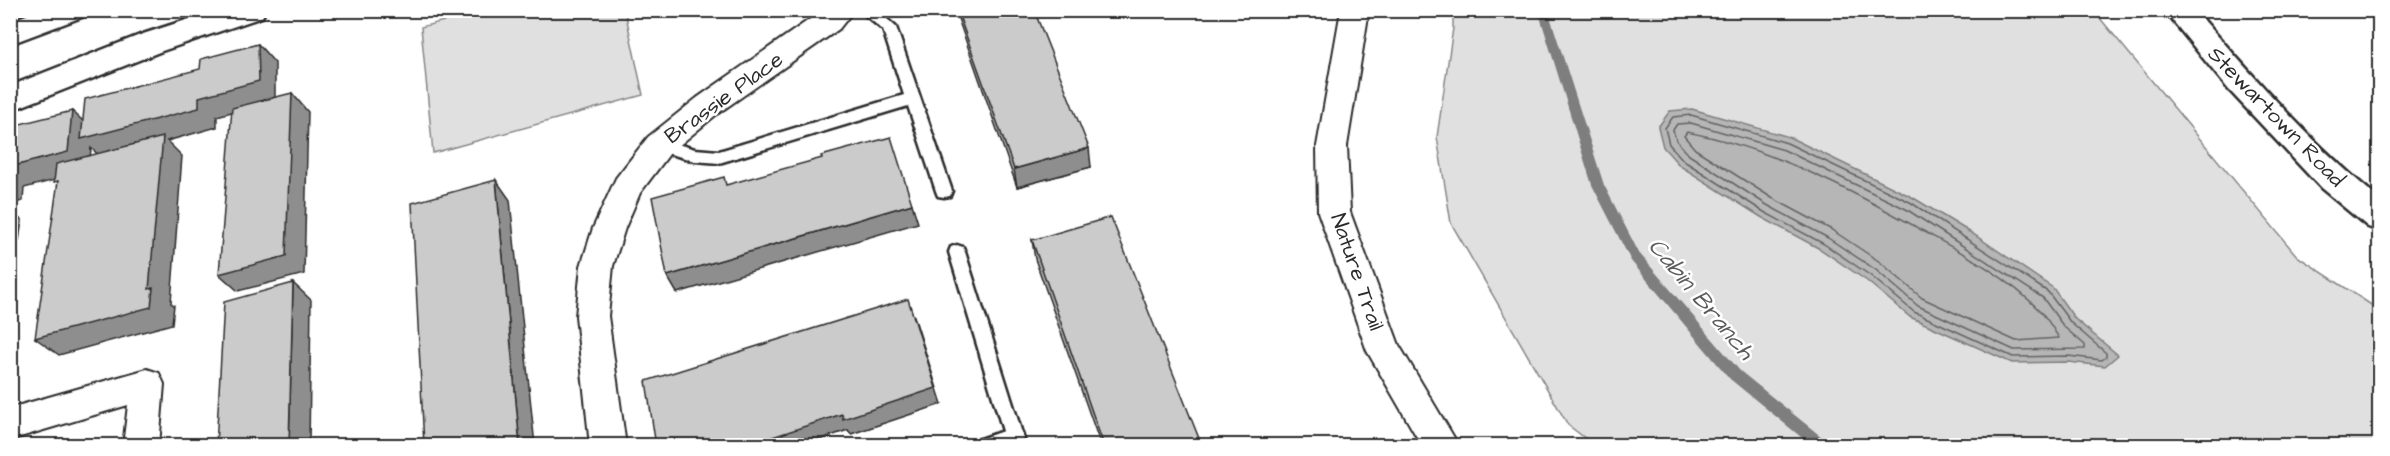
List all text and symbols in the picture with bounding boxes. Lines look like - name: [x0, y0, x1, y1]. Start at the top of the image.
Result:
- street label: Stewartown Road: [2200, 40, 2352, 194]
- street label: Brassie Place: [658, 44, 790, 152]
- street label: Nature Trail: [1323, 209, 1391, 335]
- water label: Cabin Branch: [1640, 231, 1763, 368]

